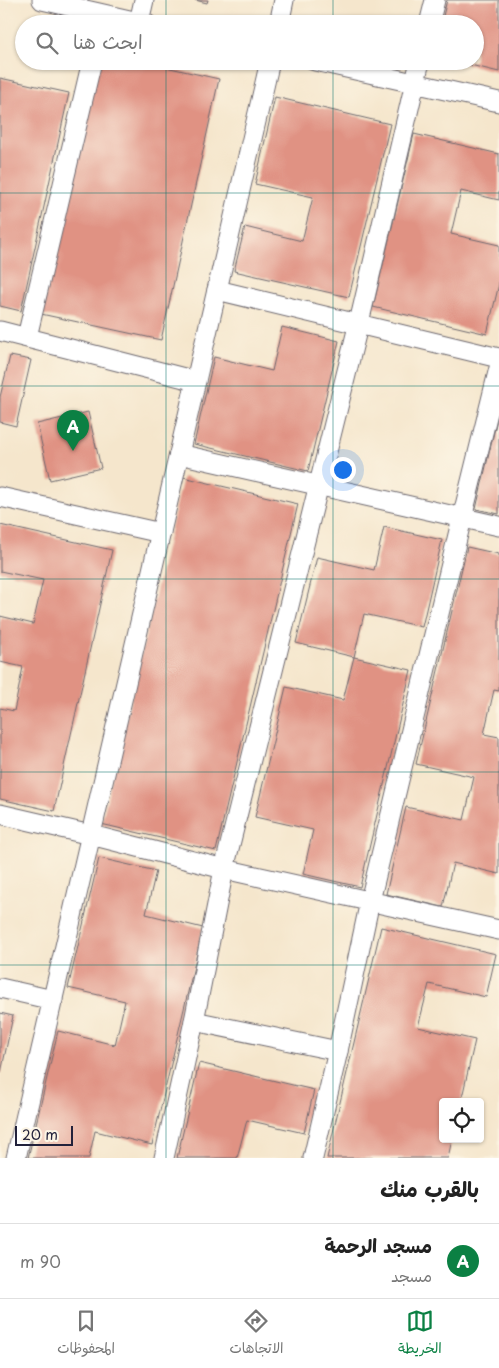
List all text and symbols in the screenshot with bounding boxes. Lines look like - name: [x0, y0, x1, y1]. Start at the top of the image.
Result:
- search box: [15, 15, 484, 70]
- text: ابحث هنا: [73, 27, 143, 55]
- icon: search: [33, 29, 61, 57]
- pin: A: [57, 410, 89, 451]
- your location: [330, 457, 356, 483]
- map controls: [439, 1098, 484, 1143]
- button: locate: [439, 1098, 484, 1143]
- scale bar: [15, 1123, 72, 1146]
- text: 20 m: [22, 1124, 58, 1145]
- text: بالقرب منك: [380, 1172, 479, 1204]
- text: مسجد الرحمة: [325, 1231, 432, 1259]
- text: 90 m: [20, 1249, 61, 1273]
- text: A: [457, 1249, 469, 1273]
- text: مسجد: [391, 1263, 432, 1287]
- tab: المحفوظات: [57, 1307, 115, 1361]
- tab: الاتجاهات: [229, 1307, 284, 1361]
- tab: الخريطة: [398, 1307, 442, 1361]

